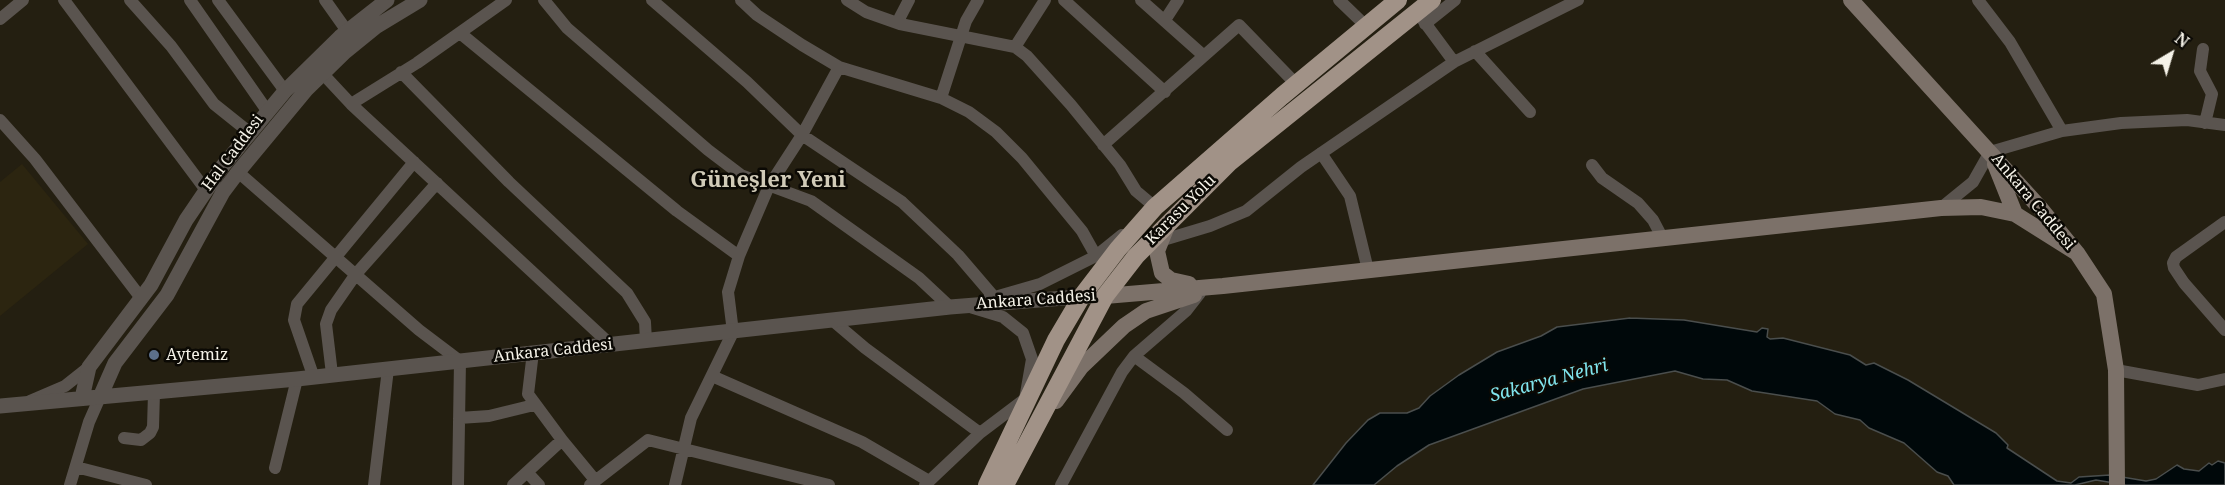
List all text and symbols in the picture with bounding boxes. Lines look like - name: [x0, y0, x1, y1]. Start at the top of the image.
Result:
- north arrow: [2141, 24, 2201, 84]
- text: N: [2170, 27, 2194, 52]
- street label: Hal Caddesi: [198, 111, 268, 195]
- street label: Ankara Caddesi: [1987, 150, 2079, 254]
- district label: Güneşler Yeni: [690, 168, 846, 194]
- street label: Karasu Yolu: [1142, 171, 1220, 249]
- street label: Ankara Caddesi: [976, 286, 1096, 314]
- street label: Ankara Caddesi: [492, 335, 614, 367]
- place label: Aytemiz: [166, 345, 228, 365]
- marker: Aytemiz: [147, 348, 161, 362]
- water label: Sakarya Nehri: [1488, 355, 1610, 407]

